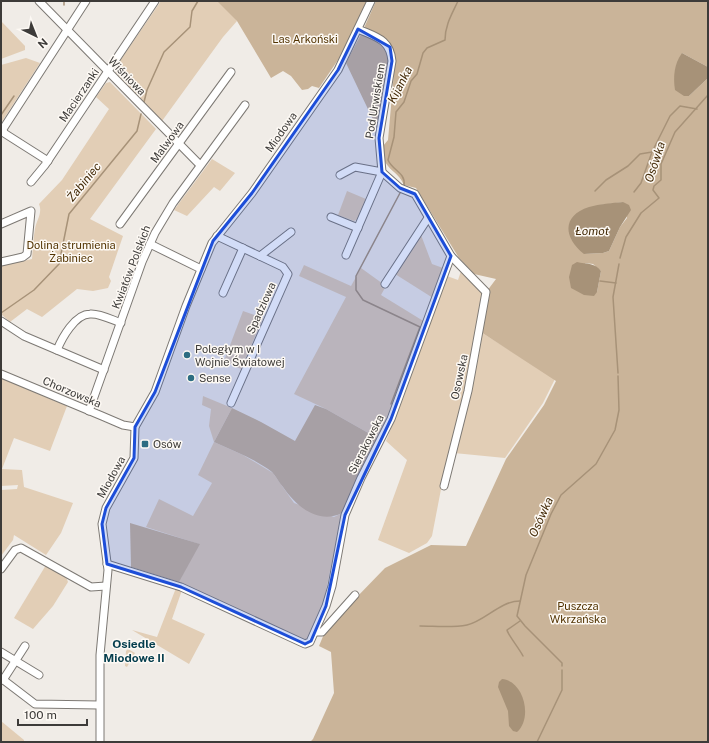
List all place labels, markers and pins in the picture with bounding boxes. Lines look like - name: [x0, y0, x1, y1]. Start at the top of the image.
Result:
- place label: Poległym w I Wojnie Światowej: [195, 343, 285, 368]
- marker: Poległym w I Wojnie Światowej: [182, 350, 192, 360]
- place label: Sense: [199, 372, 231, 384]
- marker: Sense: [186, 373, 196, 383]
- place label: Osów: [153, 438, 182, 450]
- marker: Osów: [140, 439, 150, 449]

